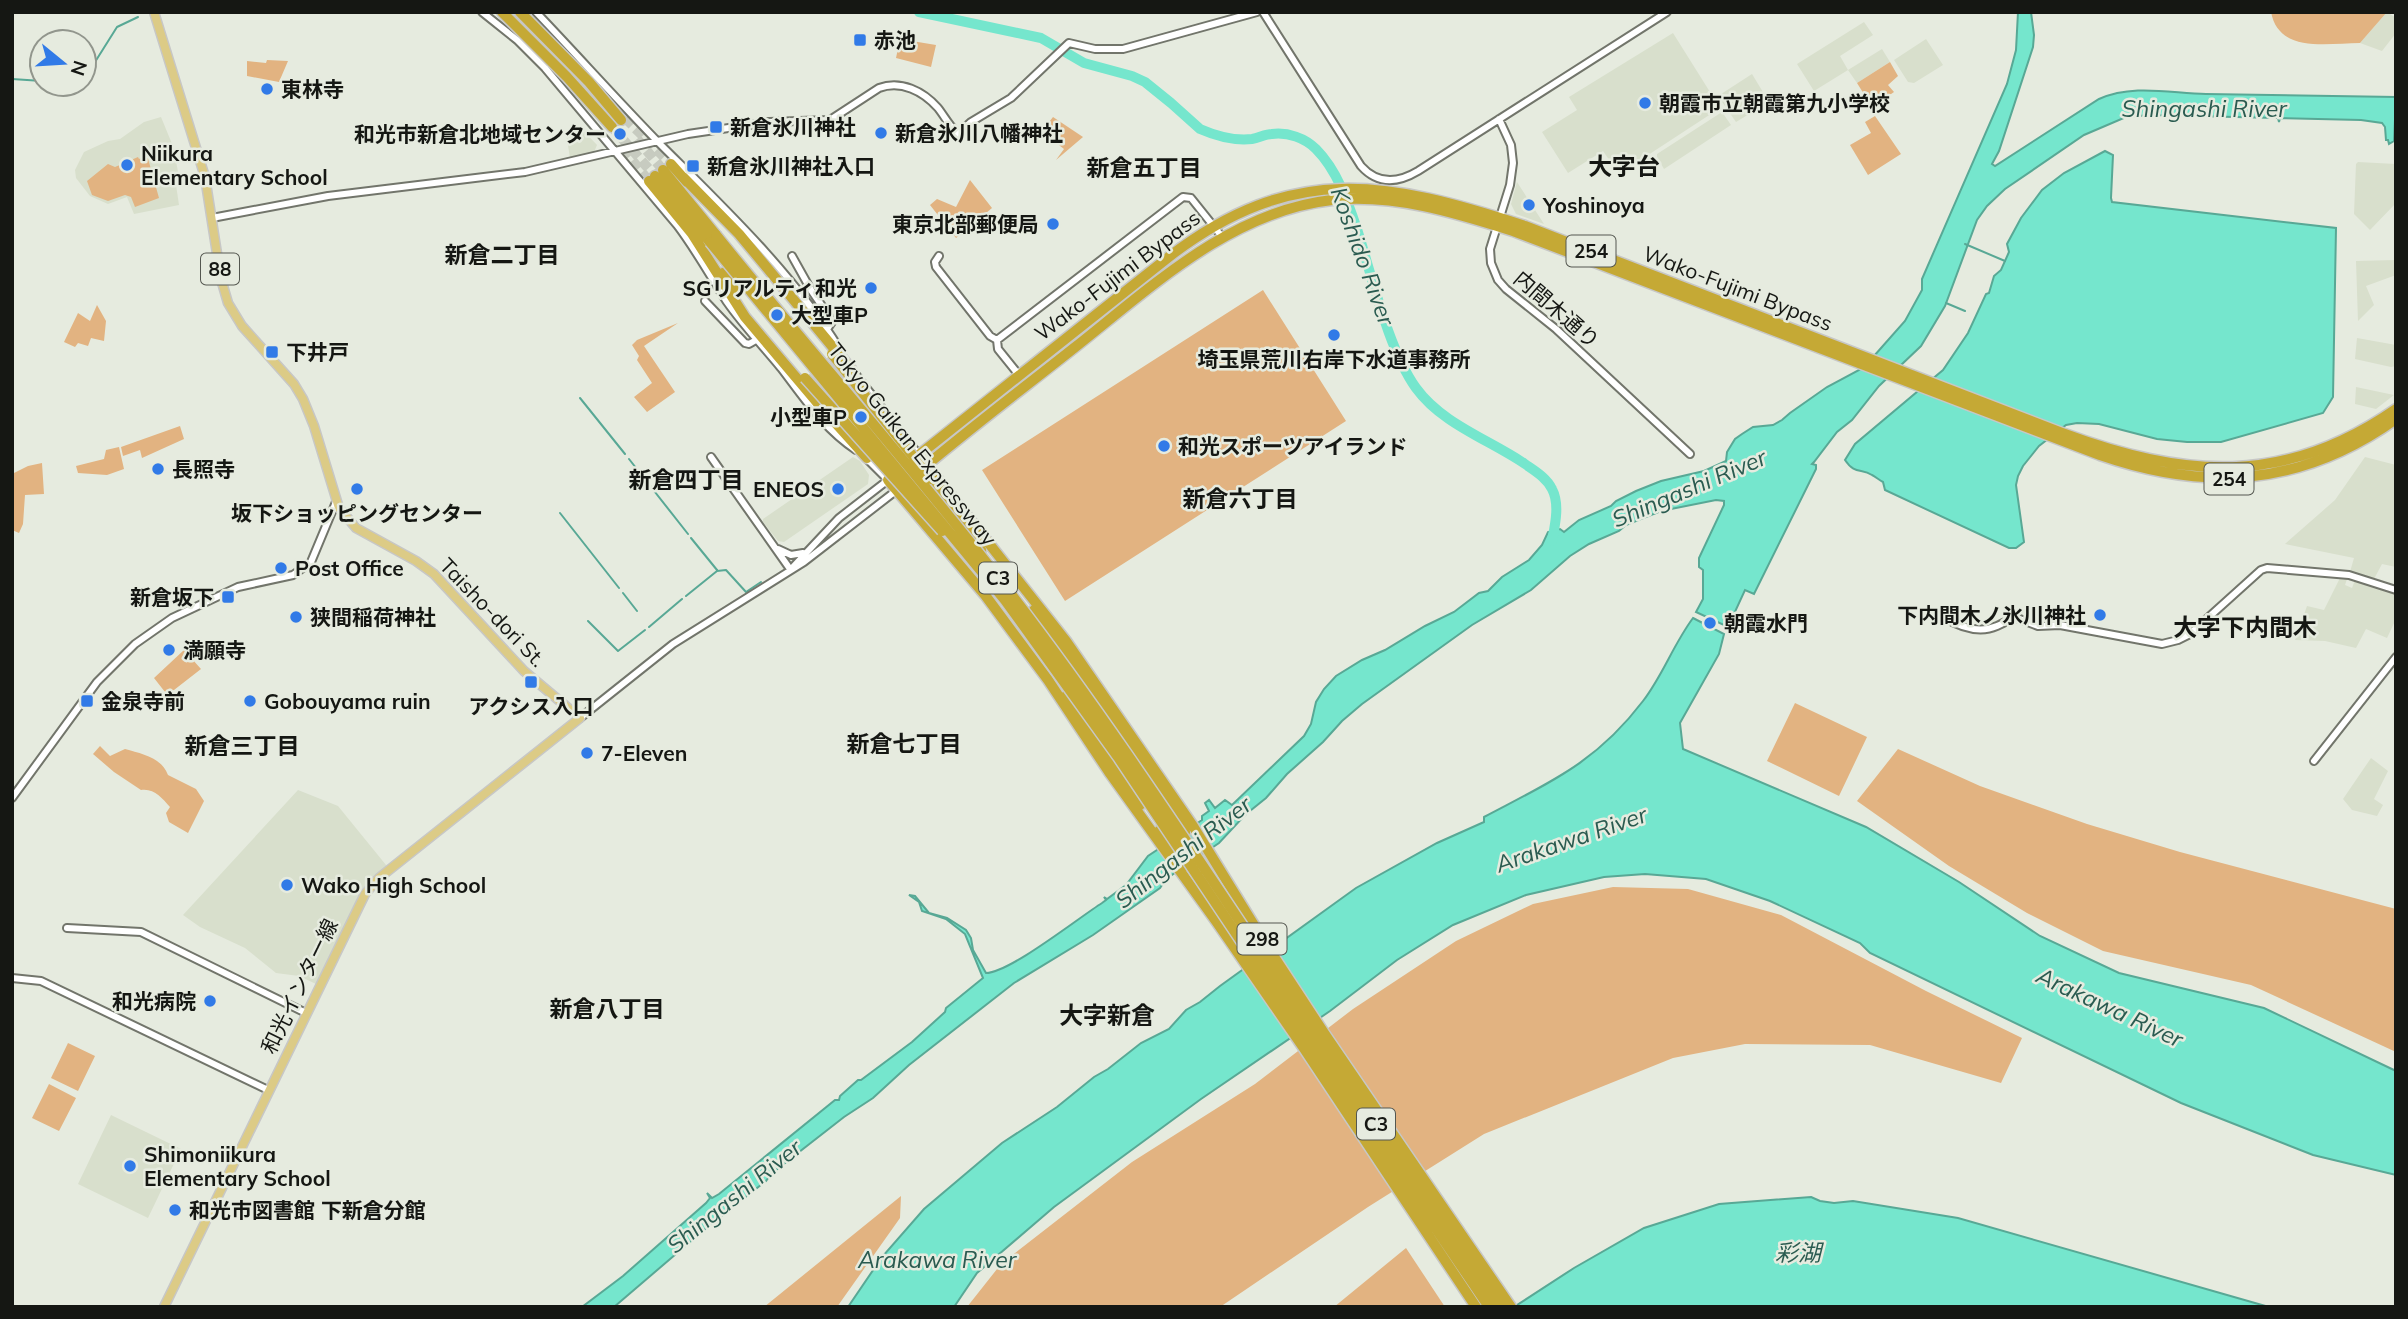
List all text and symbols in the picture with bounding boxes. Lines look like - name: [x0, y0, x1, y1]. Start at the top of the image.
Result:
- place label: 赤池: [874, 27, 916, 53]
- north arrow: [28, 28, 98, 98]
- marker: 赤池: [852, 32, 868, 48]
- text: N: [66, 58, 93, 79]
- place label: 東林寺: [281, 76, 344, 102]
- marker: 東林寺: [259, 81, 275, 97]
- place label: 朝霞市立朝霞第九小学校: [1659, 90, 1890, 116]
- water label: Shingashi River: [2121, 94, 2288, 123]
- marker: 朝霞市立朝霞第九小学校: [1637, 95, 1653, 111]
- place label: 新倉氷川神社: [730, 114, 856, 140]
- marker: 新倉氷川神社: [708, 119, 724, 135]
- place label: 新倉氷川八幡神社: [895, 120, 1063, 146]
- place label: 和光市新倉北地域センター: [354, 121, 606, 147]
- marker: 新倉氷川八幡神社: [873, 125, 889, 141]
- marker: 和光市新倉北地域センター: [612, 126, 628, 142]
- place label: Niikura Elementary School: [141, 140, 328, 190]
- district label: 大字台: [1588, 151, 1660, 181]
- place label: 新倉氷川神社入口: [707, 153, 875, 179]
- district label: 新倉五丁目: [1087, 153, 1202, 182]
- marker: Niikura Elementary School: [119, 157, 135, 173]
- marker: 新倉氷川神社入口: [685, 158, 701, 174]
- water label: Koshido River: [1325, 183, 1402, 331]
- place label: Yoshinoya: [1542, 192, 1645, 218]
- marker: Yoshinoya: [1521, 197, 1537, 213]
- street label: Wako-Fujimi Bypass: [1029, 204, 1205, 346]
- place label: 東京北部郵便局: [892, 211, 1039, 237]
- marker: 東京北部郵便局: [1045, 216, 1061, 232]
- road number: 254: [1566, 235, 1616, 266]
- district label: 新倉二丁目: [445, 240, 560, 269]
- street label: Wako-Fujimi Bypass: [1640, 240, 1836, 336]
- road number: 88: [201, 254, 239, 284]
- street label: 内間木通り: [1509, 265, 1605, 353]
- place label: SGリアルティ和光: [682, 275, 857, 301]
- marker: SGリアルティ和光: [863, 280, 879, 296]
- place label: 大型車P: [791, 302, 868, 328]
- marker: 大型車P: [769, 307, 785, 323]
- marker: 埼玉県荒川右岸下水道事務所: [1326, 327, 1342, 343]
- street label: Tokyo Gaikan Expressway: [823, 337, 1003, 551]
- place label: 下井戸: [286, 339, 349, 365]
- marker: 下井戸: [264, 344, 280, 360]
- place label: 埼玉県荒川右岸下水道事務所: [1198, 346, 1471, 372]
- place label: 小型車P: [770, 404, 847, 430]
- marker: 小型車P: [853, 409, 869, 425]
- place label: 和光スポーツアイランド: [1178, 433, 1408, 459]
- marker: 和光スポーツアイランド: [1156, 438, 1172, 454]
- water label: Shingashi River: [1607, 442, 1772, 534]
- place label: 長照寺: [172, 456, 235, 482]
- marker: 長照寺: [150, 461, 166, 477]
- road number: 254: [2204, 464, 2254, 494]
- district label: 新倉四丁目: [629, 465, 744, 494]
- place label: ENEOS: [753, 476, 824, 502]
- marker: 坂下ショッピングセンター: [349, 481, 365, 497]
- marker: ENEOS: [830, 481, 846, 497]
- district label: 新倉六丁目: [1183, 484, 1298, 513]
- place label: 坂下ショッピングセンター: [231, 500, 483, 526]
- street label: Taisho-dori St.: [435, 552, 551, 672]
- place label: Post Office: [295, 555, 404, 581]
- marker: Post Office: [273, 560, 289, 576]
- road number: C3: [979, 562, 1017, 594]
- place label: 新倉坂下: [130, 584, 214, 610]
- marker: 新倉坂下: [220, 589, 236, 605]
- place label: 下内間木ノ氷川神社: [1897, 602, 2086, 628]
- place label: 狭間稲荷神社: [310, 604, 436, 630]
- marker: 下内間木ノ氷川神社: [2092, 607, 2108, 623]
- marker: 狭間稲荷神社: [288, 609, 304, 625]
- place label: 朝霞水門: [1724, 610, 1808, 636]
- district label: 大字下内間木: [2173, 612, 2317, 642]
- marker: 朝霞水門: [1702, 615, 1718, 631]
- place label: 満願寺: [183, 637, 246, 663]
- marker: 満願寺: [161, 642, 177, 658]
- marker: アクシス入口: [523, 674, 539, 690]
- place label: 金泉寺前: [101, 688, 185, 714]
- place label: Gobouyama ruin: [264, 688, 431, 714]
- marker: 金泉寺前: [79, 693, 95, 709]
- marker: Gobouyama ruin: [242, 693, 258, 709]
- place label: アクシス入口: [469, 693, 593, 719]
- district label: 新倉七丁目: [847, 729, 962, 758]
- district label: 新倉三丁目: [185, 731, 300, 760]
- place label: 7-Eleven: [601, 740, 688, 766]
- marker: 7-Eleven: [579, 745, 595, 761]
- water label: Shingashi River: [1109, 789, 1258, 914]
- water label: Arakawa River: [1491, 799, 1652, 879]
- place label: Wako High School: [301, 872, 486, 898]
- marker: Wako High School: [279, 877, 295, 893]
- street label: 和光インター線: [255, 914, 343, 1058]
- road number: 298: [1238, 923, 1286, 954]
- water label: Arakawa River: [2031, 960, 2189, 1054]
- place label: 和光病院: [112, 988, 196, 1014]
- marker: 和光病院: [202, 993, 218, 1009]
- district label: 新倉八丁目: [550, 994, 665, 1023]
- district label: 大字新倉: [1059, 1000, 1155, 1030]
- road number: C3: [1357, 1108, 1395, 1140]
- water label: Shingashi River: [661, 1132, 809, 1259]
- place label: Shimoniikura Elementary School: [144, 1141, 331, 1191]
- marker: Shimoniikura Elementary School: [122, 1158, 138, 1174]
- place label: 和光市図書館 下新倉分館: [189, 1197, 426, 1223]
- marker: 和光市図書館 下新倉分館: [167, 1202, 183, 1218]
- water label: 彩湖: [1775, 1238, 1824, 1267]
- water label: Arakawa River: [857, 1245, 1018, 1274]

